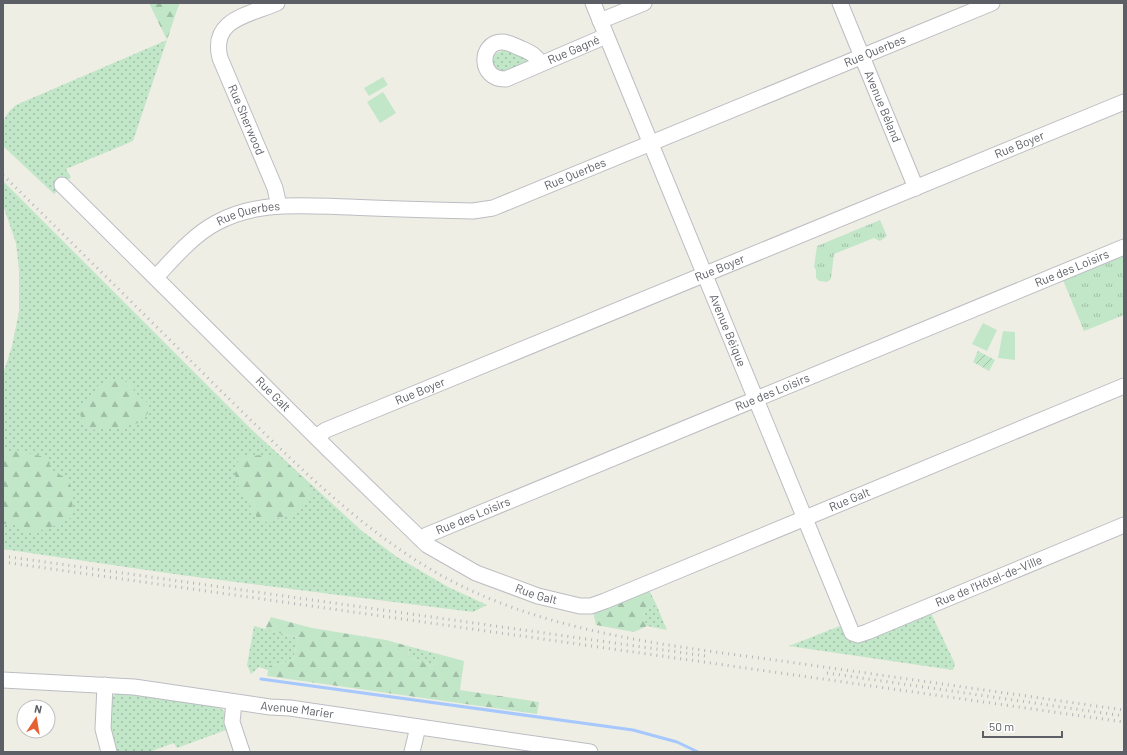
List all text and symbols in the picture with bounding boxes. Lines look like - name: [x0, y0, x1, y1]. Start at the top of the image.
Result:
- street label: Rue Querbes: [842, 31, 908, 69]
- street label: Rue Gagné: [545, 32, 601, 66]
- street label: Avenue Béland: [862, 68, 904, 144]
- street label: Rue Sherwood: [226, 82, 268, 157]
- street label: Rue Boyer: [992, 127, 1047, 160]
- street label: Rue Querbes: [542, 154, 608, 192]
- street label: Rue Querbes: [214, 198, 281, 228]
- street label: Rue des Loisirs: [1032, 246, 1111, 289]
- street label: Rue Boyer: [692, 250, 747, 284]
- street label: Avenue Béique: [707, 292, 750, 368]
- street label: Rue des Loisirs: [733, 370, 811, 413]
- street label: Rue Galt: [253, 373, 294, 414]
- street label: Rue Boyer: [393, 374, 447, 407]
- street label: Rue Galt: [827, 484, 872, 513]
- street label: Rue des Loisirs: [433, 493, 512, 537]
- street label: Rue de l'Hôtel-de-Ville: [933, 552, 1044, 609]
- street label: Rue Galt: [514, 580, 559, 606]
- street label: Avenue Marier: [260, 698, 335, 720]
- north arrow: [16, 699, 56, 739]
- text: N: [33, 702, 43, 716]
- scale bar: [983, 713, 1062, 739]
- text: 50 m: [989, 719, 1014, 733]

